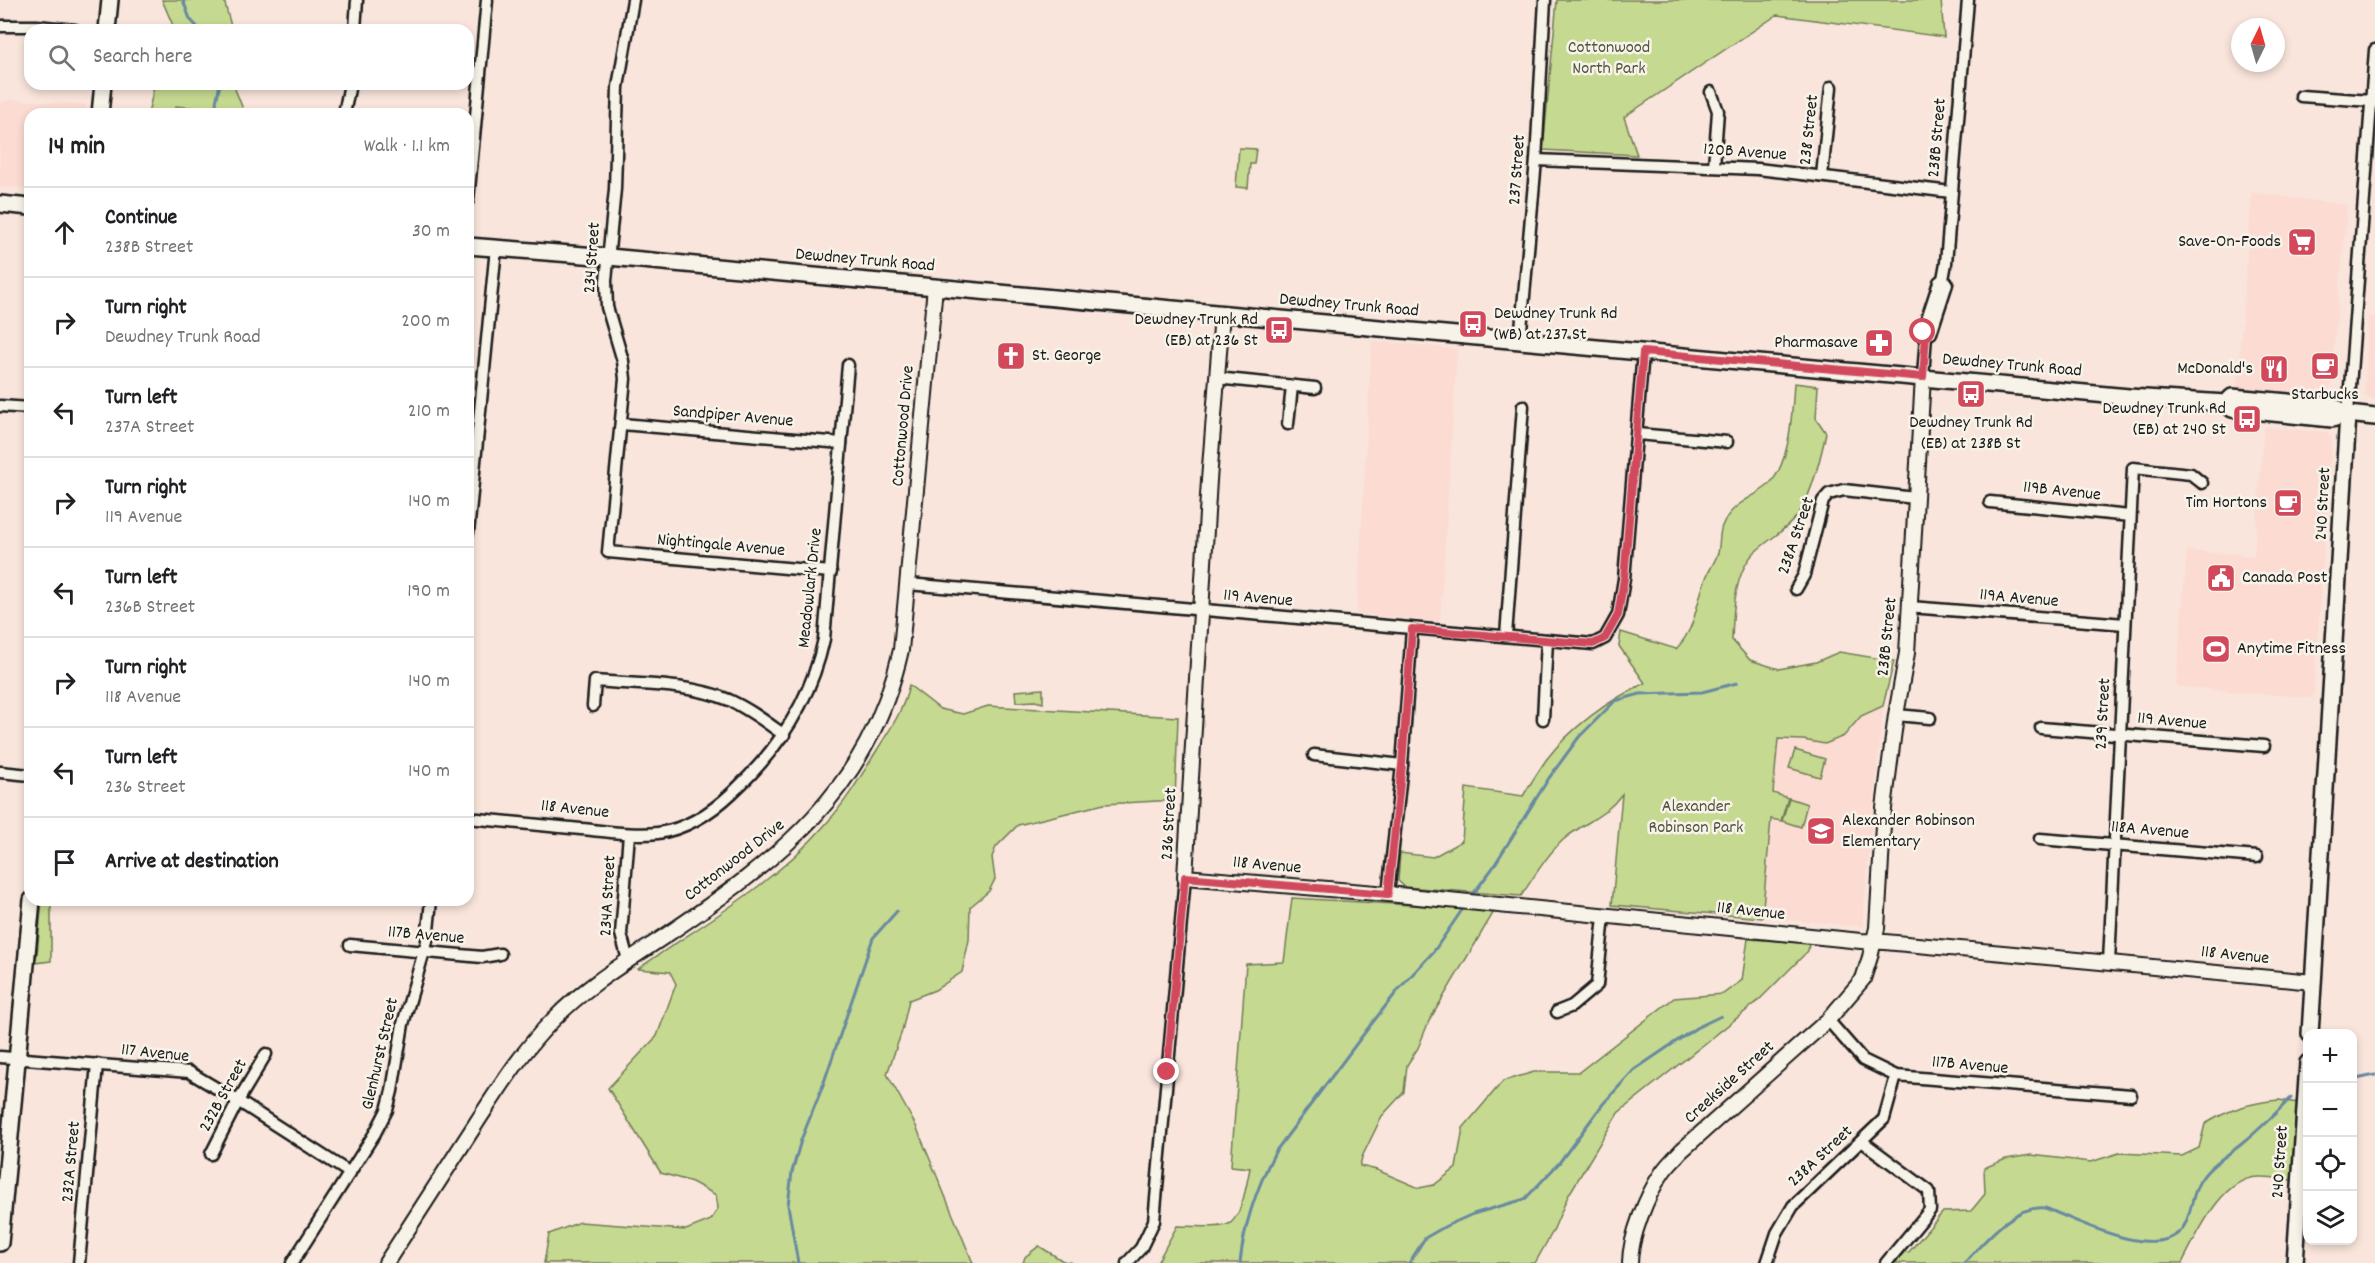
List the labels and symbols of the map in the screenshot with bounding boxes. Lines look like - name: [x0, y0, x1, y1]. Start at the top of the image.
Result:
- north arrow: [2231, 18, 2285, 72]
- park label: Cottonwood North Park: [1568, 36, 1650, 82]
- street label: 238 Street: [1794, 93, 1826, 167]
- street label: 238B Street: [1922, 97, 1954, 179]
- street label: 237 Street: [1503, 134, 1533, 206]
- street label: 120B Avenue: [1702, 138, 1788, 168]
- street label: 234 Street: [578, 221, 608, 294]
- supermarket icon: Save-On-Foods: [2286, 226, 2318, 258]
- place label: Save-On-Foods: [2178, 230, 2281, 255]
- street label: Dewdney Trunk Road: [794, 242, 936, 280]
- street label: Dewdney Trunk Road: [1278, 287, 1420, 325]
- place label: Dewdney Trunk Rd (WB) at 237 St: [1494, 302, 1618, 348]
- place label: Dewdney Trunk Rd (EB) at 236 St: [1134, 308, 1258, 354]
- bus stop icon: Dewdney Trunk Rd (WB) at 237 St: [1457, 308, 1489, 340]
- bus stop icon: Dewdney Trunk Rd (EB) at 236 St: [1263, 314, 1295, 346]
- route start: [1909, 318, 1935, 344]
- pharmacy icon: Pharmasave: [1863, 327, 1895, 359]
- place label: Pharmasave: [1774, 331, 1858, 356]
- church icon: St. George: [995, 340, 1027, 372]
- place label: St. George: [1032, 344, 1101, 369]
- street label: Dewdney Trunk Road: [1941, 347, 2083, 385]
- cafe icon: Starbucks: [2309, 350, 2341, 382]
- restaurant icon: McDonald's: [2258, 353, 2290, 385]
- place label: McDonald's: [2177, 357, 2253, 382]
- street label: Cottonwood Drive: [886, 364, 922, 488]
- bus stop icon: Dewdney Trunk Rd (EB) at 238B St: [1955, 378, 1987, 410]
- place label: Starbucks: [2291, 383, 2359, 408]
- place label: Dewdney Trunk Rd (EB) at 240 St: [2102, 397, 2226, 443]
- street label: Sandpiper Avenue: [672, 399, 794, 435]
- bus stop icon: Dewdney Trunk Rd (EB) at 240 St: [2231, 403, 2263, 435]
- place label: Dewdney Trunk Rd (EB) at 238B St: [1909, 411, 2033, 457]
- street label: 240 Street: [2310, 467, 2338, 541]
- street label: 119B Avenue: [2022, 475, 2102, 509]
- cafe icon: Tim Hortons: [2272, 487, 2304, 519]
- place label: Tim Hortons: [2186, 491, 2267, 516]
- street label: 238A Street: [1772, 493, 1822, 578]
- street label: Meadowlark Drive: [792, 527, 830, 649]
- street label: Nightingale Avenue: [656, 528, 786, 564]
- public building icon: Canada Post: [2205, 562, 2237, 594]
- place label: Canada Post: [2242, 566, 2328, 591]
- street label: 119A Avenue: [1978, 583, 2060, 615]
- street label: 119 Avenue: [1222, 584, 1294, 614]
- street label: 238B Street: [1871, 596, 1905, 678]
- sports icon: Anytime Fitness: [2200, 633, 2232, 665]
- place label: Anytime Fitness: [2237, 637, 2346, 662]
- street label: 239 Street: [2090, 677, 2118, 751]
- street label: 119 Avenue: [2136, 707, 2208, 737]
- street label: 236 Street: [1156, 787, 1184, 861]
- street label: 118 Avenue: [540, 794, 610, 826]
- park label: Alexander Robinson Park: [1649, 795, 1743, 841]
- place label: Alexander Robinson Elementary: [1842, 809, 1975, 855]
- street label: Cottonwood Drive: [679, 814, 791, 908]
- school or university icon: Alexander Robinson Elementary: [1805, 815, 1837, 847]
- street label: 118A Avenue: [2110, 815, 2190, 847]
- street label: 118 Avenue: [1232, 851, 1302, 881]
- street label: 234A Street: [594, 855, 624, 937]
- street label: 118 Avenue: [1716, 896, 1786, 928]
- street label: 117B Avenue: [387, 920, 465, 952]
- street label: 118 Avenue: [2200, 940, 2270, 972]
- street label: Glenhurst Street: [356, 995, 406, 1113]
- street label: Creekside Street: [1679, 1035, 1781, 1130]
- street label: 117 Avenue: [120, 1038, 190, 1070]
- street label: 117B Avenue: [1931, 1050, 2009, 1082]
- street label: 232B Street: [194, 1055, 255, 1137]
- route end: [1153, 1058, 1179, 1084]
- street label: 232A Street: [56, 1120, 88, 1204]
- street label: 238A Street: [1783, 1120, 1859, 1194]
- street label: 240 Street: [2266, 1124, 2296, 1199]

